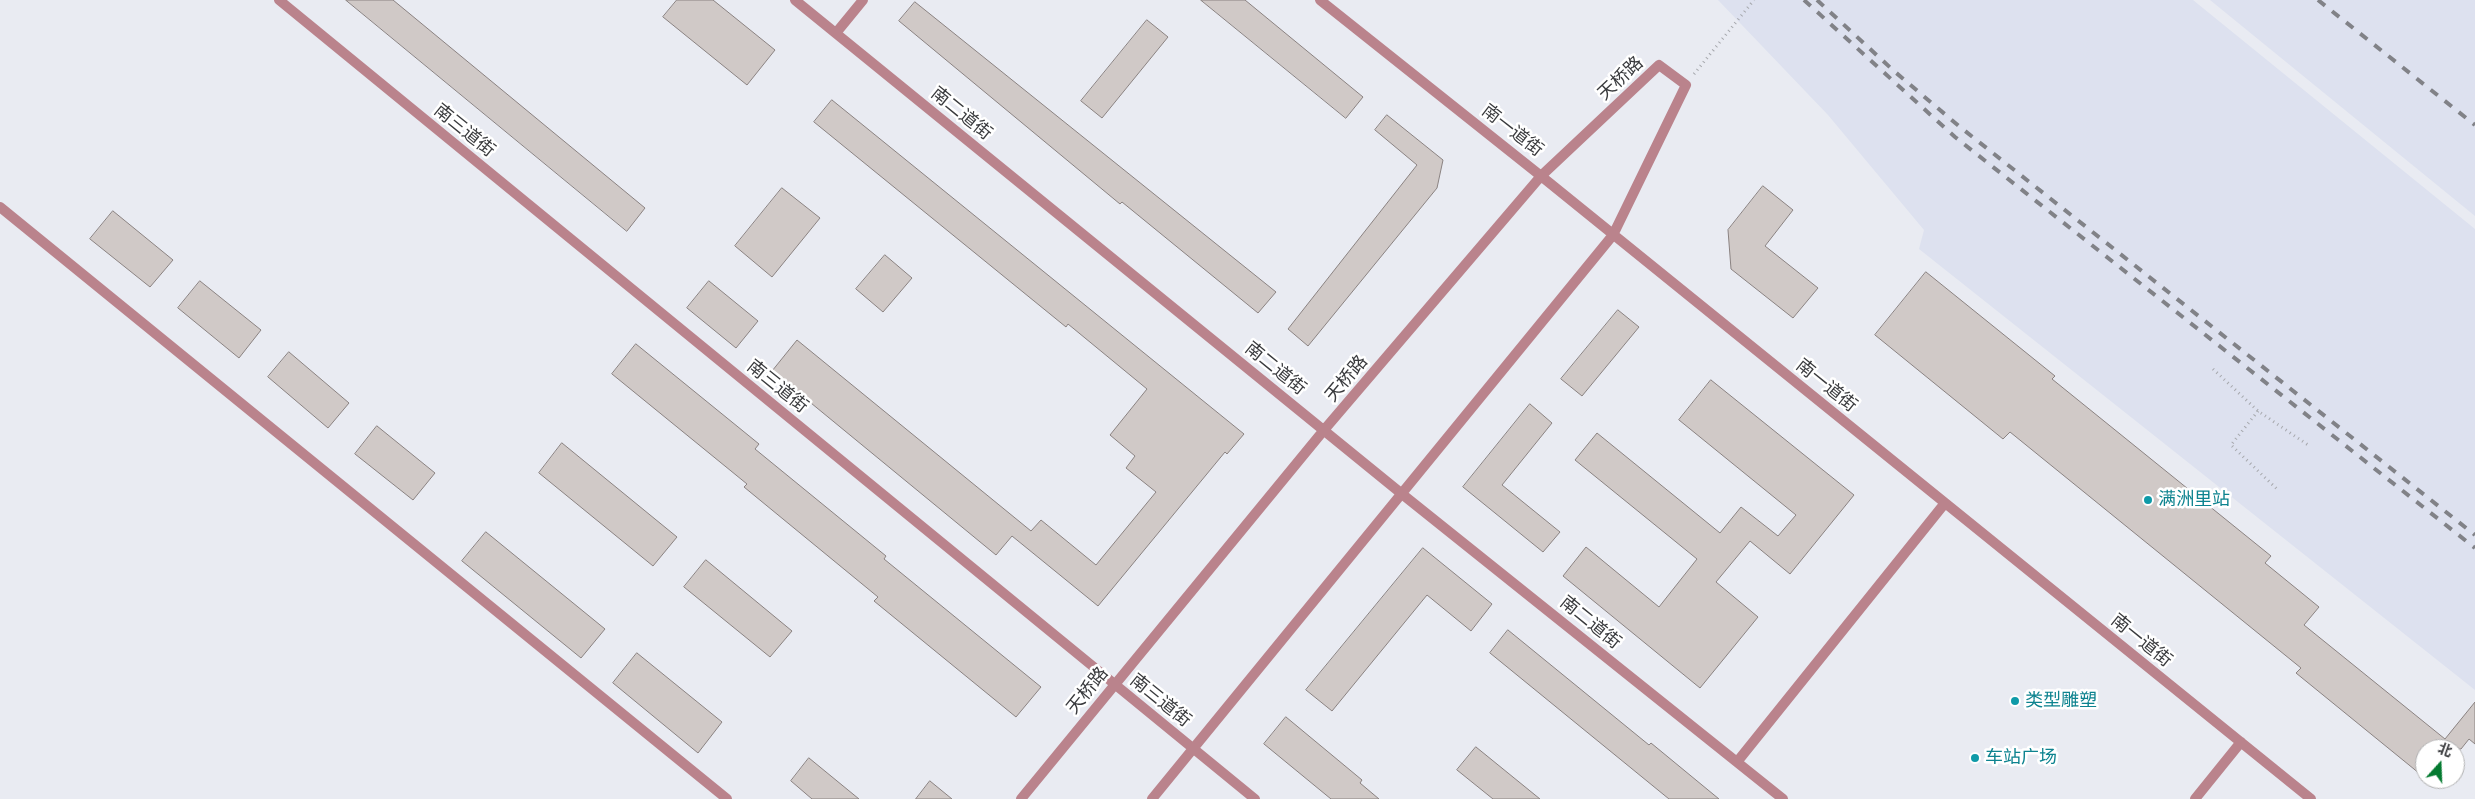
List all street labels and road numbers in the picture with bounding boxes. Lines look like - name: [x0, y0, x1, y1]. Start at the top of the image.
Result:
- street label: 天桥路: [1594, 53, 1648, 105]
- street label: 南二道街: [926, 83, 996, 145]
- street label: 南三道街: [429, 100, 499, 162]
- street label: 南一道街: [1477, 100, 1547, 162]
- street label: 南二道街: [1240, 338, 1310, 400]
- street label: 天桥路: [1321, 351, 1373, 407]
- street label: 南一道街: [1791, 355, 1861, 417]
- street label: 南三道街: [742, 356, 812, 418]
- street label: 南二道街: [1555, 592, 1625, 654]
- street label: 南一道街: [2106, 610, 2176, 672]
- street label: 天桥路: [1063, 663, 1113, 719]
- street label: 南三道街: [1125, 670, 1195, 732]

